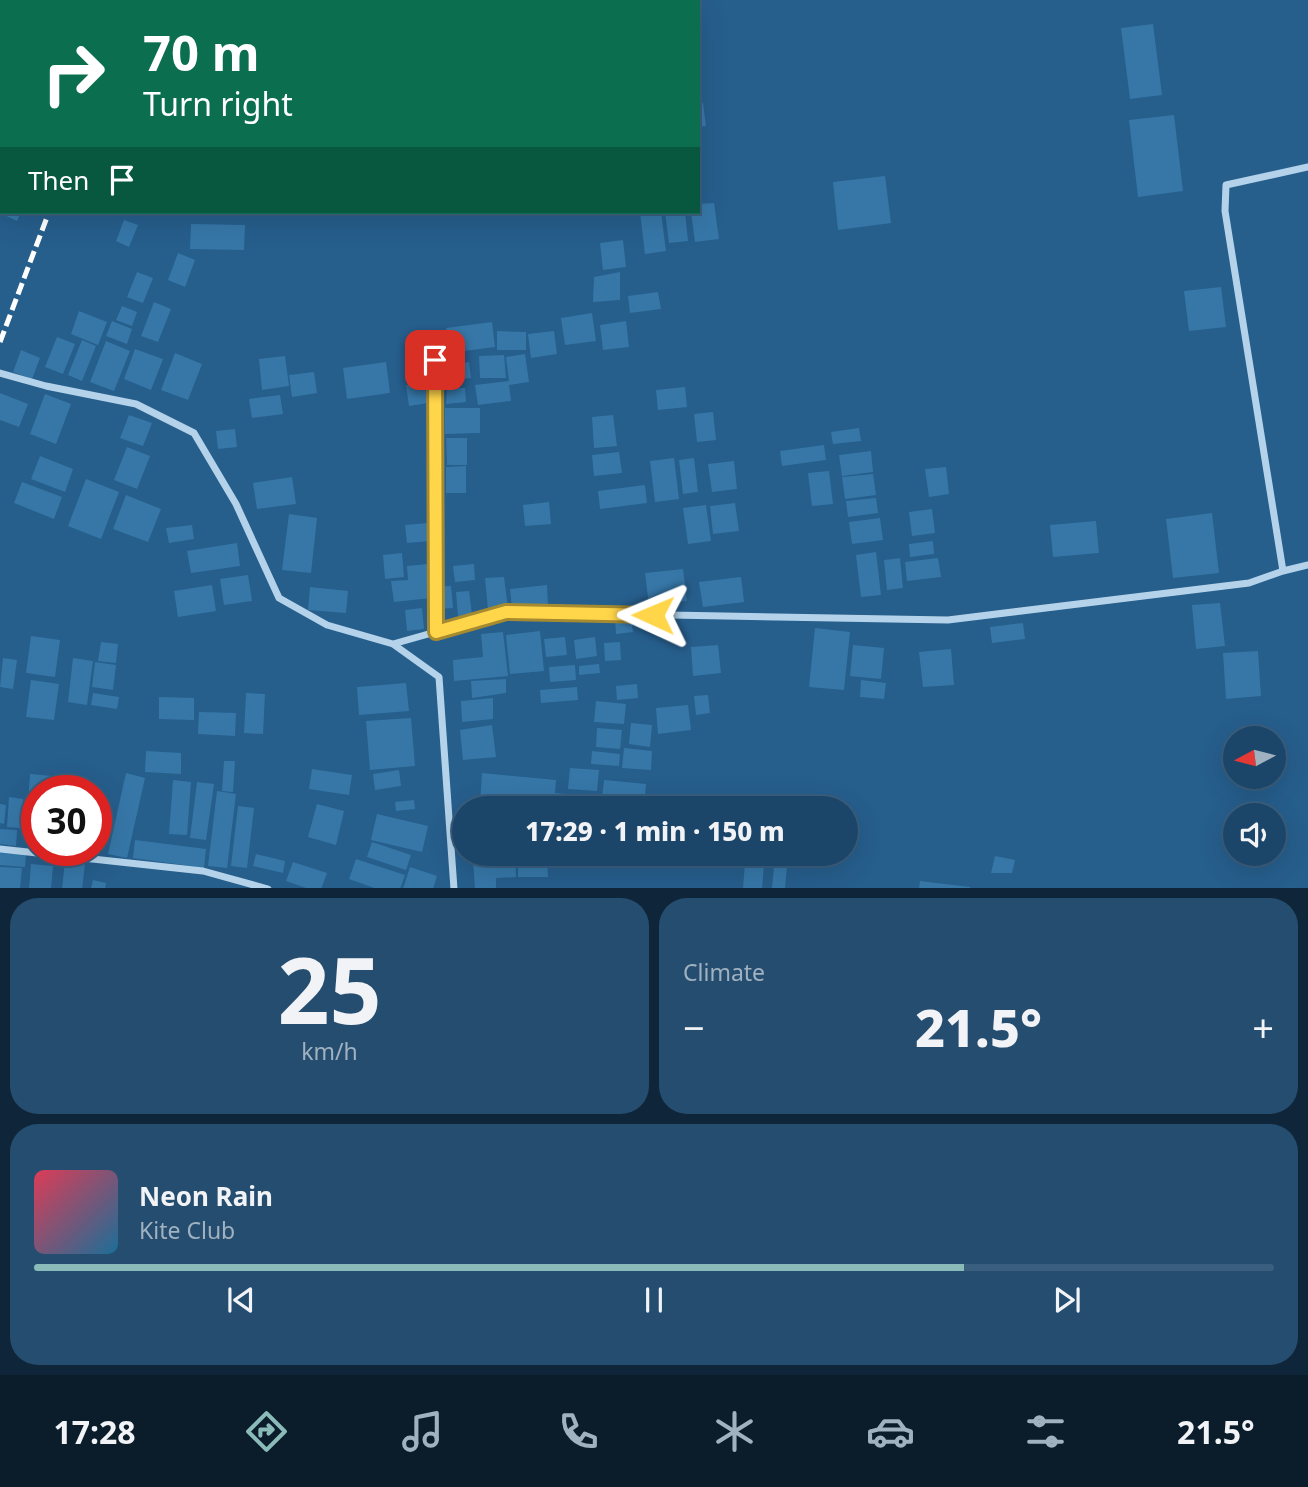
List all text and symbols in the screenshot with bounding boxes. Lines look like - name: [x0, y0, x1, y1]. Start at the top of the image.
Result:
- text: 70 m: [143, 19, 260, 85]
- icon: right: [28, 28, 119, 119]
- text: Turn right: [143, 82, 293, 125]
- icon: arrive: [103, 161, 141, 199]
- text: Then: [28, 162, 89, 198]
- pin: [405, 330, 465, 390]
- icon: arrive: [416, 341, 454, 379]
- position arrow: [616, 578, 690, 652]
- north arrow: [1223, 726, 1286, 789]
- map controls: [1223, 726, 1286, 866]
- speed limit sign: 30: [21, 775, 112, 866]
- button: sound: [1223, 803, 1286, 866]
- text: 17:29 · 1 min · 150 m: [525, 813, 785, 849]
- text: 25: [277, 927, 382, 1051]
- text: Climate: [683, 956, 765, 988]
- text: 21.5°: [915, 991, 1042, 1062]
- text: −: [683, 1001, 705, 1053]
- text: +: [1252, 1001, 1274, 1053]
- text: km/h: [301, 1035, 358, 1067]
- text: Neon Rain: [139, 1178, 273, 1214]
- text: Kite Club: [139, 1214, 235, 1246]
- icon: previous: [222, 1281, 260, 1319]
- icon: pause: [635, 1281, 673, 1319]
- icon: next: [1048, 1281, 1086, 1319]
- icon: directions: [242, 1407, 291, 1456]
- icon: music: [398, 1407, 447, 1456]
- icon: phone: [554, 1407, 603, 1456]
- icon: climate: [710, 1407, 759, 1456]
- icon: car: [866, 1407, 915, 1456]
- icon: filters: [1021, 1407, 1070, 1456]
- text: 17:28: [53, 1410, 136, 1453]
- text: 21.5°: [1177, 1410, 1255, 1453]

